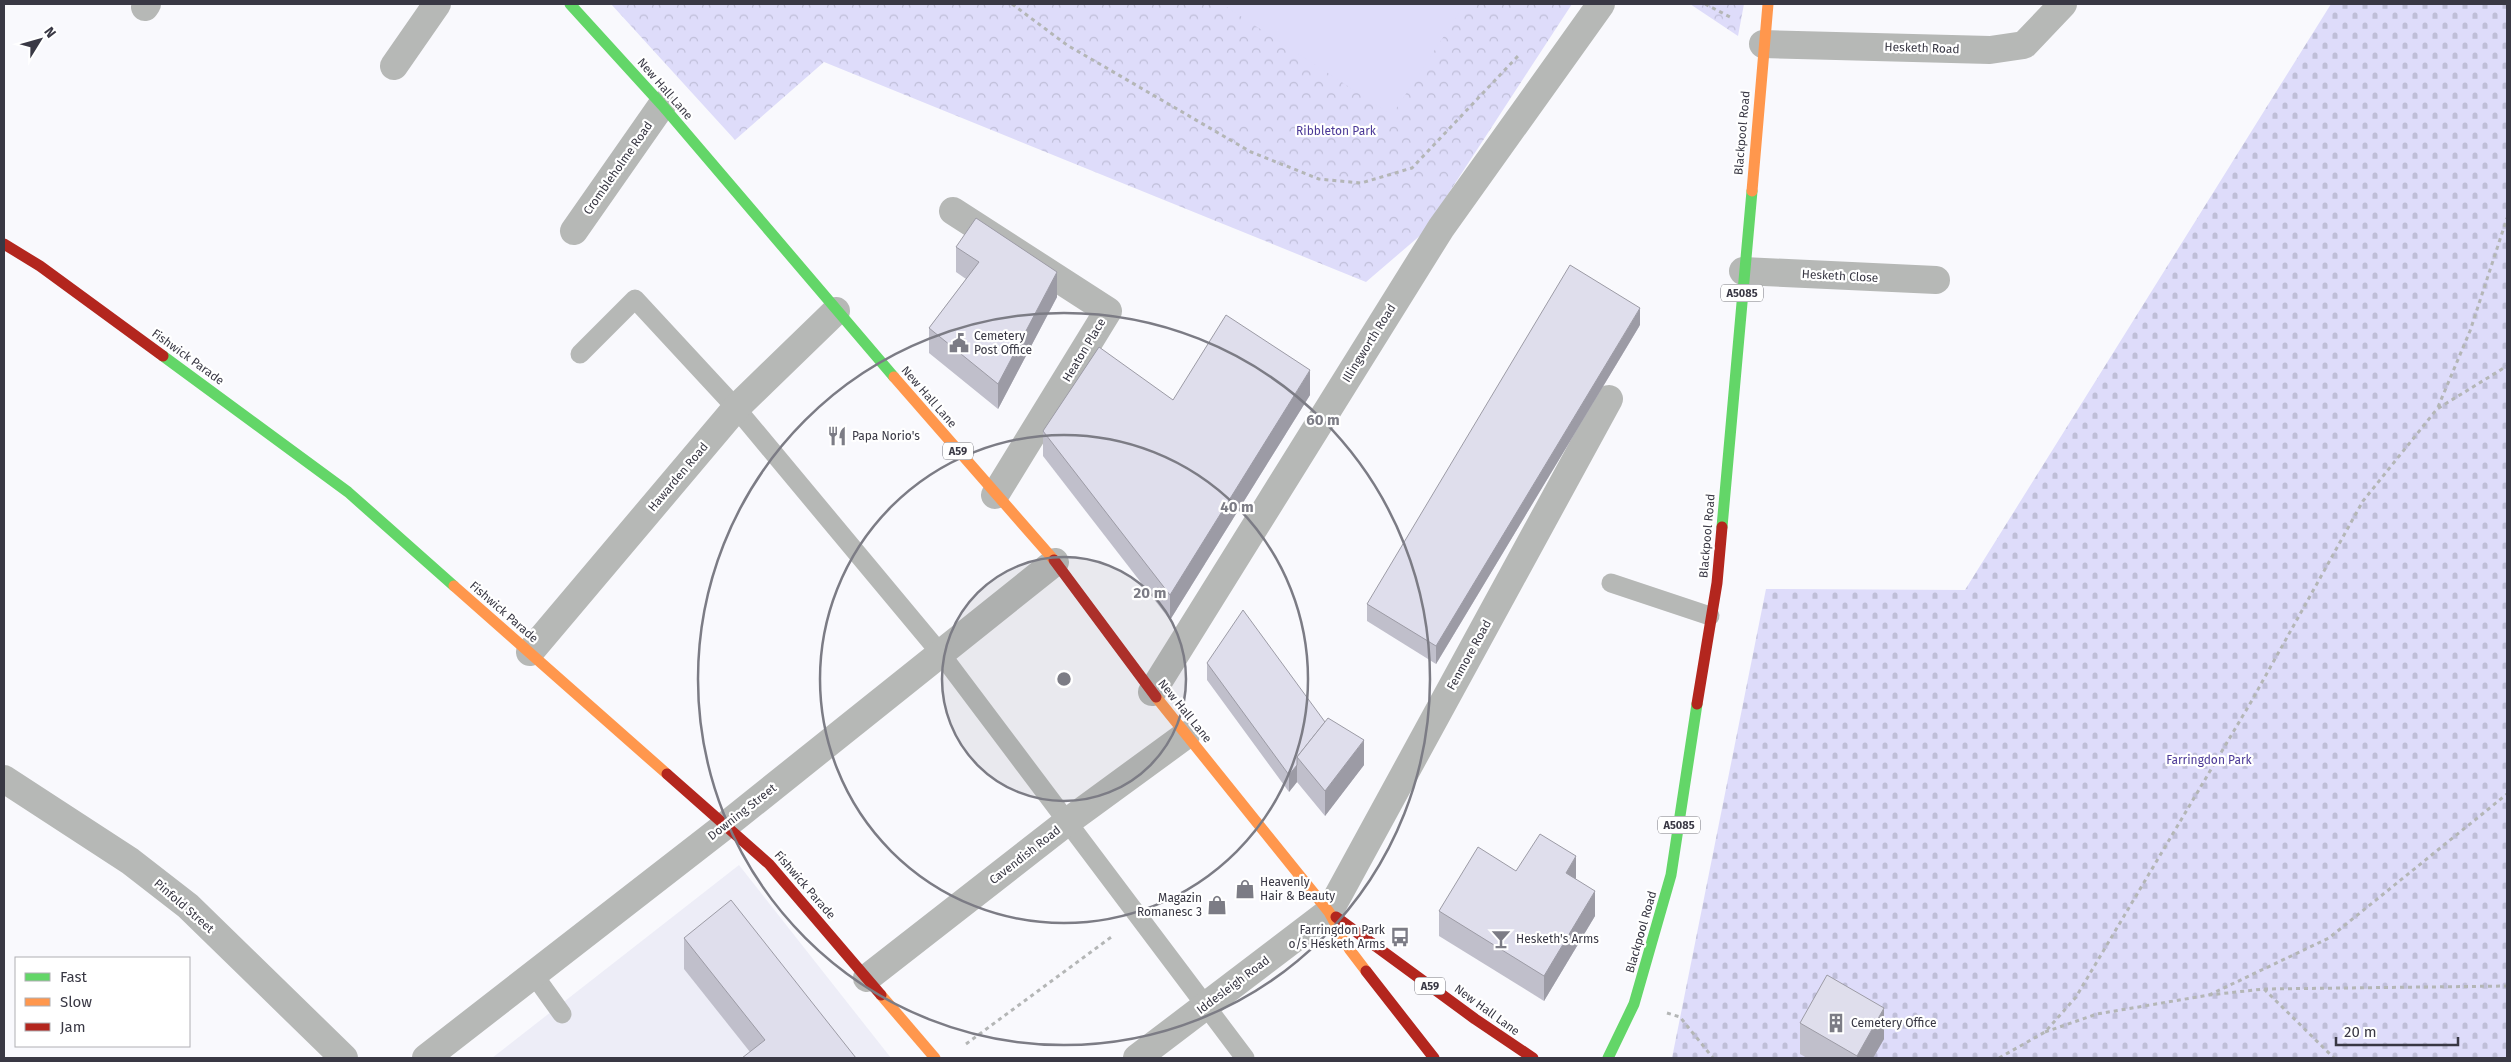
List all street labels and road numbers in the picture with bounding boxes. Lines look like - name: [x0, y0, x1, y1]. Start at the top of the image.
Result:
- street label: Hesketh Road: [1884, 40, 1960, 56]
- street label: New Hall Lane: [634, 55, 696, 123]
- street label: Blackpool Road: [1731, 90, 1753, 176]
- street label: Crombleholme Road: [581, 119, 655, 217]
- street label: Hesketh Close: [1801, 267, 1879, 285]
- road number: A5085: [1721, 284, 1763, 302]
- street label: Illingworth Road: [1339, 301, 1399, 385]
- street label: Heaton Place: [1060, 316, 1108, 384]
- street label: Fishwick Parade: [149, 326, 227, 388]
- street label: New Hall Lane: [898, 363, 960, 431]
- street label: Hawarden Road: [645, 440, 711, 514]
- road number: A59: [943, 442, 973, 460]
- street label: Blackpool Road: [1696, 493, 1718, 579]
- street label: Fishwick Parade: [467, 579, 541, 645]
- street label: Fenmore Road: [1444, 617, 1494, 693]
- street label: New Hall Lane: [1155, 677, 1215, 745]
- street label: Downing Street: [705, 781, 779, 843]
- road number: A5085: [1658, 816, 1700, 834]
- street label: Cavendish Road: [987, 823, 1063, 887]
- street label: Fishwick Parade: [772, 848, 838, 922]
- street label: Pinfold Street: [151, 876, 217, 936]
- street label: Blackpool Road: [1623, 889, 1659, 975]
- street label: Iddesleigh Road: [1194, 953, 1272, 1017]
- road number: A59: [1415, 978, 1445, 994]
- street label: New Hall Lane: [1452, 982, 1522, 1038]

